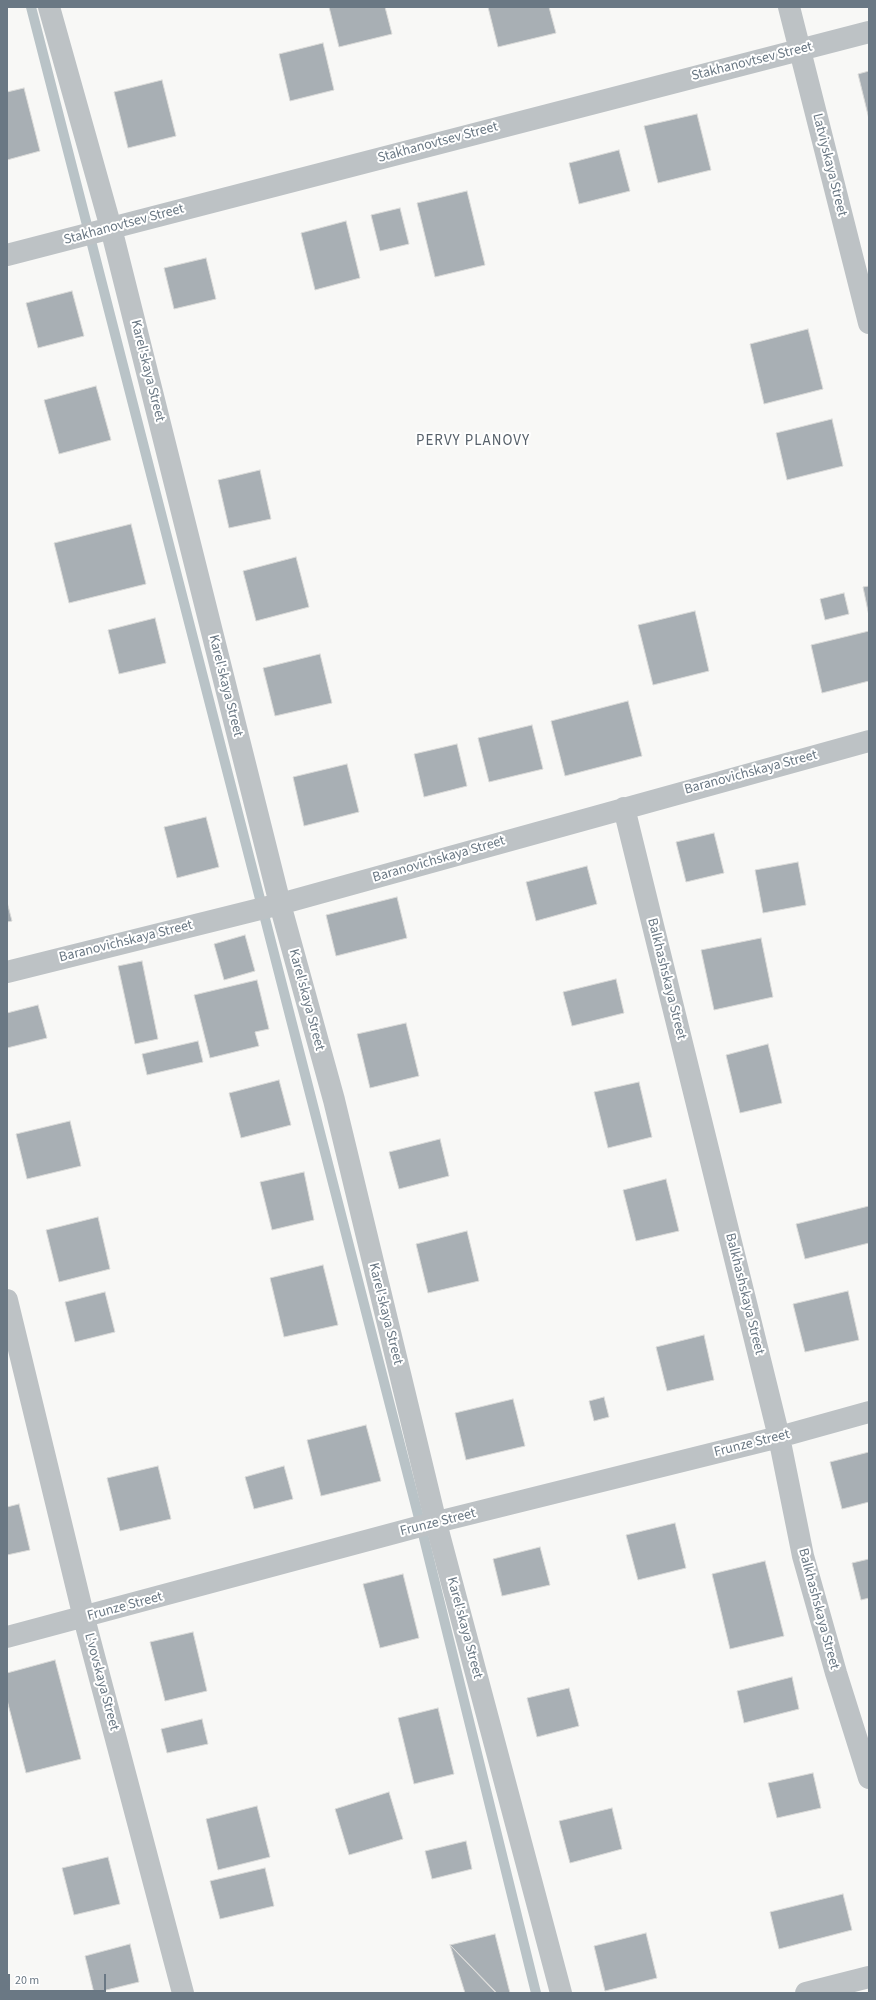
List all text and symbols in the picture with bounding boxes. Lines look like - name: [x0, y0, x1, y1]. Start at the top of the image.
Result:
- street label: Stakhanovtsev Street: [690, 39, 814, 85]
- street label: Latviyskaya Street: [808, 112, 850, 218]
- street label: Stakhanovtsev Street: [376, 119, 500, 167]
- street label: Stakhanovtsev Street: [62, 201, 186, 249]
- street label: Karel'skaya Street: [126, 318, 168, 424]
- district label: PERVY PLANOVY: [416, 433, 530, 451]
- street label: Karel'skaya Street: [204, 633, 246, 739]
- street label: Baranovichskaya Street: [683, 747, 819, 799]
- street label: Baranovichskaya Street: [371, 833, 507, 887]
- street label: Balkhashskaya Street: [643, 916, 689, 1042]
- street label: Baranovichskaya Street: [58, 917, 194, 967]
- street label: Karel'skaya Street: [284, 947, 328, 1053]
- street label: Balkhashskaya Street: [721, 1231, 767, 1357]
- street label: Karel'skaya Street: [364, 1261, 406, 1367]
- street label: Frunze Street: [712, 1426, 792, 1462]
- street label: Frunze Street: [398, 1505, 478, 1541]
- street label: Balkhashskaya Street: [794, 1547, 842, 1671]
- street label: Karel'skaya Street: [442, 1575, 486, 1681]
- street label: Frunze Street: [85, 1589, 165, 1625]
- street label: L'vovskaya Street: [80, 1631, 122, 1733]
- scale bar: [10, 1966, 108, 1992]
- text: 20 m: [15, 1972, 39, 1989]

